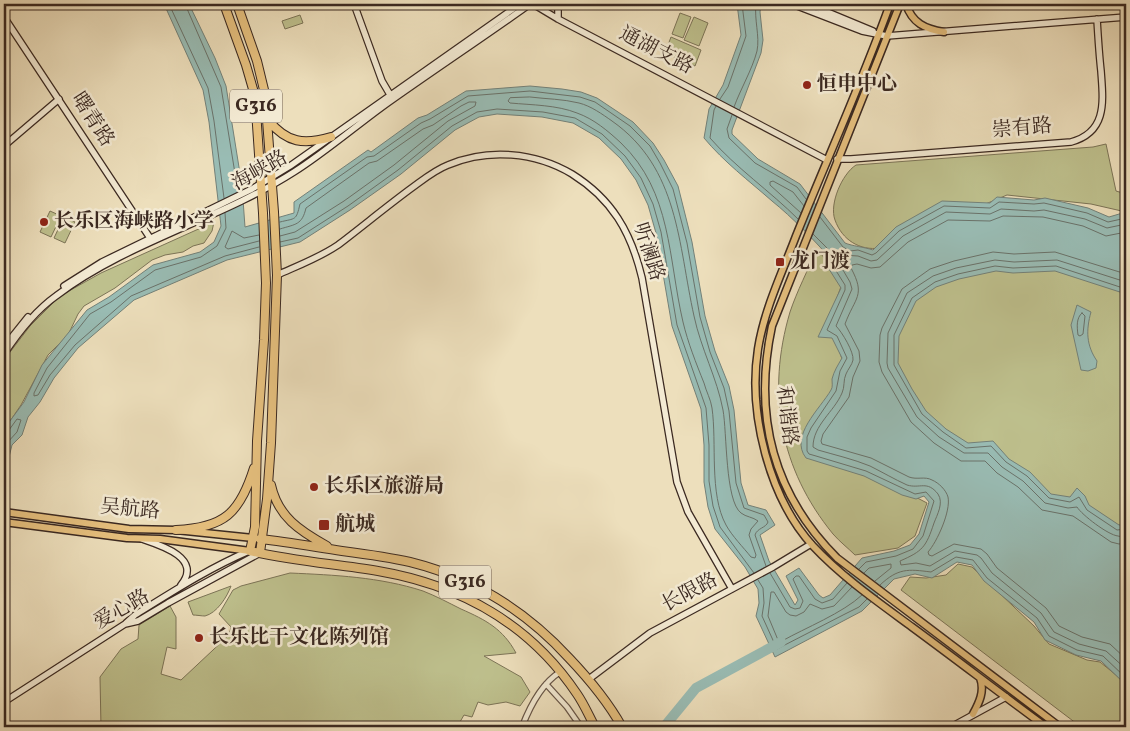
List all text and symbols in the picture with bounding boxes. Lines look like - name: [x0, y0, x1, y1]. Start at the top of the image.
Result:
- street label: 通湖支路: [614, 20, 698, 82]
- place label: 恒申中心: [817, 71, 897, 99]
- marker: 恒申中心: [801, 79, 813, 91]
- street label: 曙青路: [64, 87, 120, 153]
- road number: G316: [230, 90, 282, 122]
- street label: 崇有路: [991, 112, 1053, 146]
- street label: 海峡路: [227, 144, 293, 198]
- place label: 长乐区海峡路小学: [54, 208, 214, 236]
- marker: 长乐区海峡路小学: [38, 216, 50, 228]
- street label: 听澜路: [625, 219, 671, 285]
- place label: 龙门渡: [790, 248, 850, 276]
- marker: 龙门渡: [774, 256, 786, 268]
- street label: 和谐路: [768, 385, 804, 447]
- place label: 长乐区旅游局: [324, 473, 444, 501]
- marker: 长乐区旅游局: [308, 481, 320, 493]
- street label: 吴航路: [99, 493, 161, 527]
- place label: 航城: [335, 511, 375, 539]
- marker: 航城: [317, 518, 331, 532]
- road number: G316: [439, 566, 491, 598]
- street label: 长限路: [657, 567, 723, 619]
- street label: 爱心路: [89, 583, 155, 637]
- place label: 长乐比干文化陈列馆: [209, 624, 389, 652]
- marker: 长乐比干文化陈列馆: [193, 632, 205, 644]

